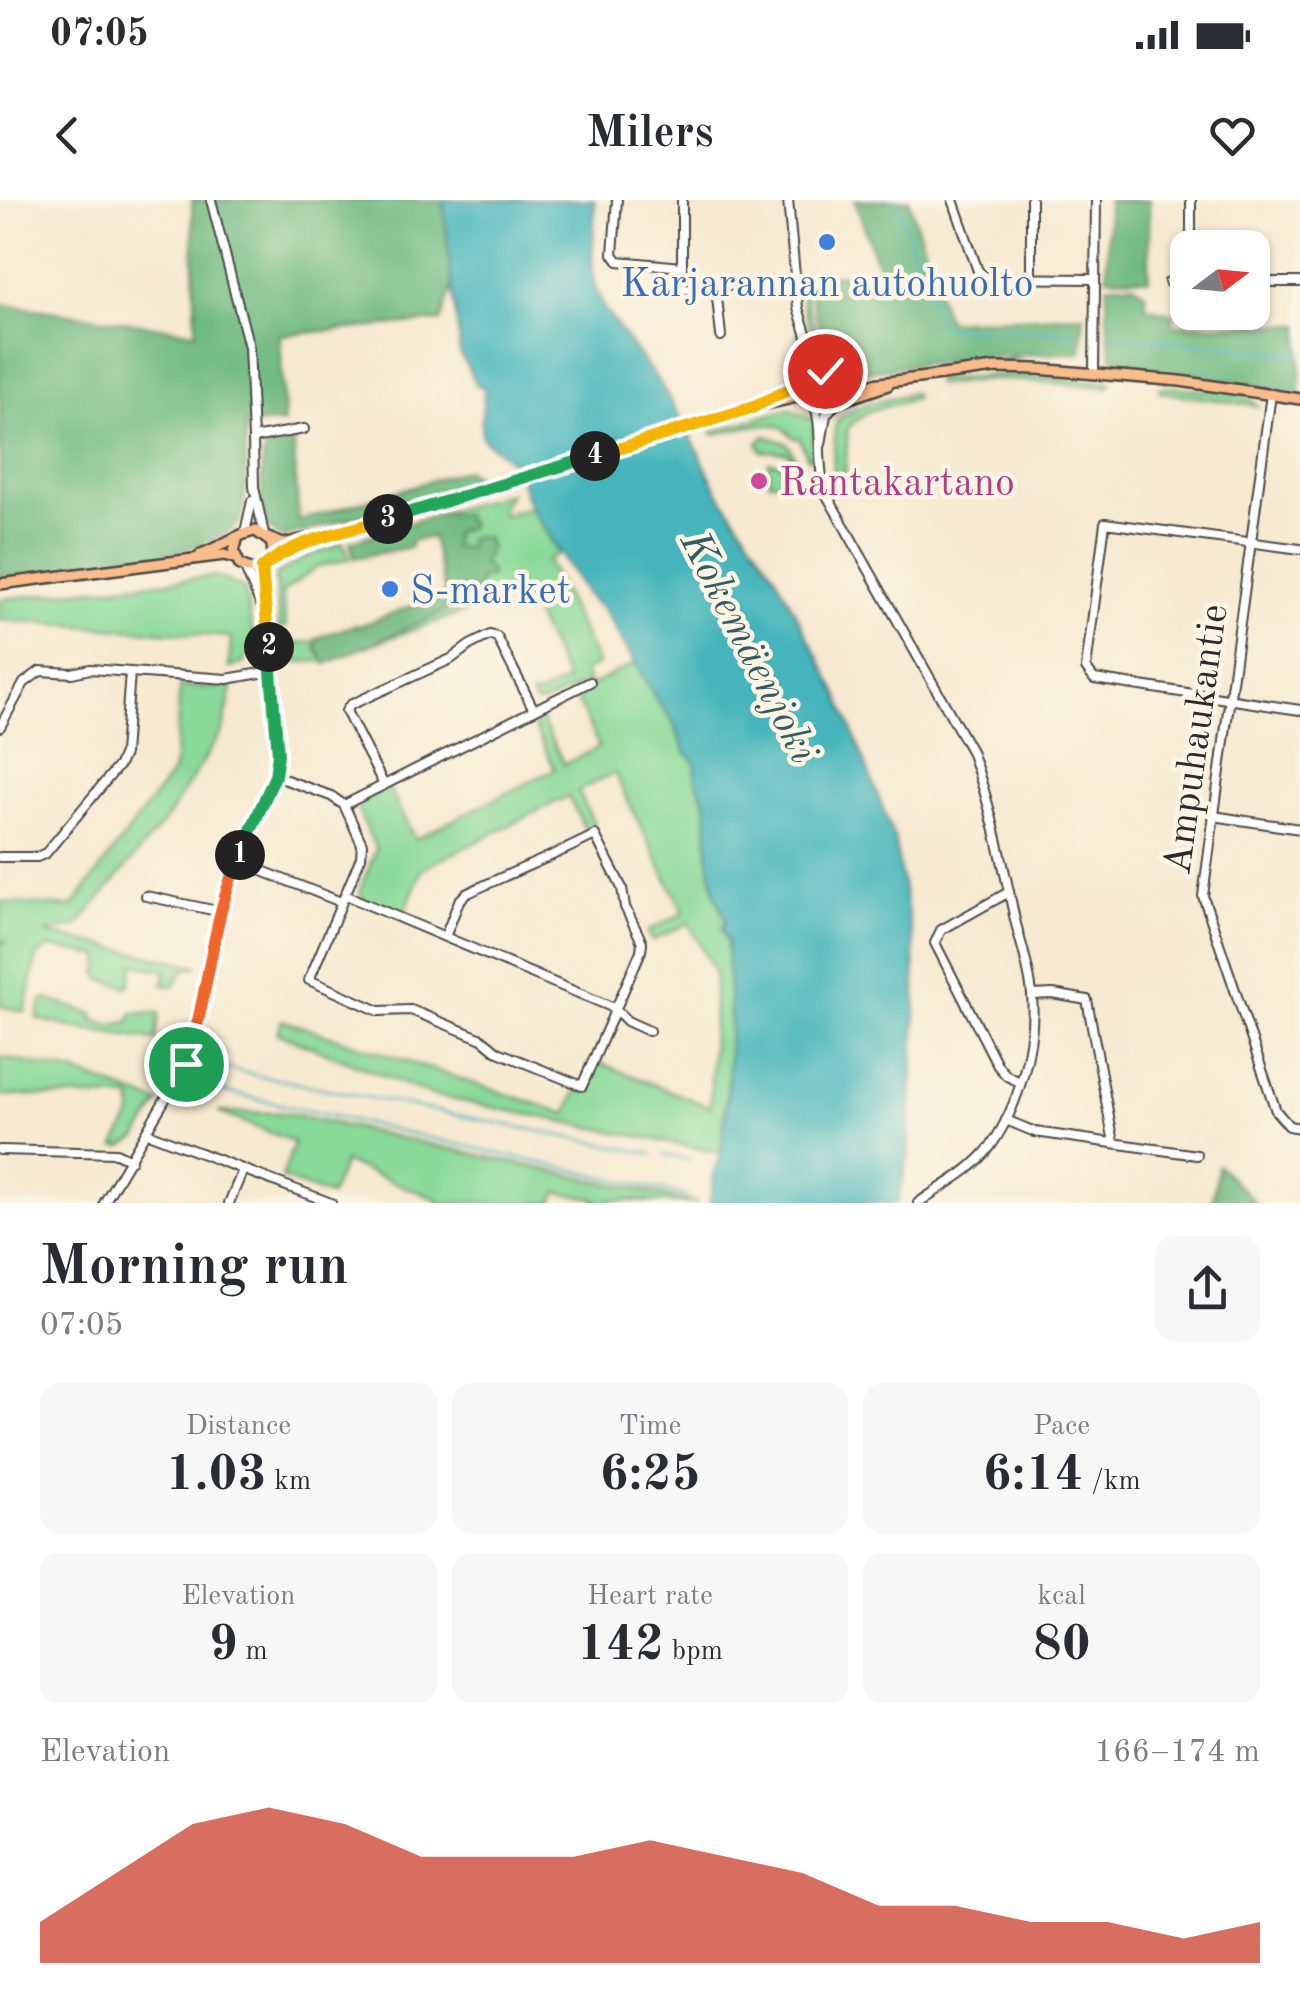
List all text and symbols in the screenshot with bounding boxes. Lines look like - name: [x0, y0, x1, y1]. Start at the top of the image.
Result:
- text: 07:05: [50, 16, 149, 54]
- icon: back: [40, 108, 95, 163]
- icon: heart: [1205, 108, 1260, 163]
- text: Milers: [586, 112, 714, 157]
- north arrow: [1170, 230, 1270, 330]
- map controls: [1170, 230, 1270, 330]
- marker: Karjarannan autohuolto: [816, 231, 838, 253]
- place label: Karjarannan autohuolto: [620, 266, 1034, 306]
- pin: [783, 329, 868, 414]
- icon: check: [798, 344, 853, 399]
- pin: 4: [570, 431, 620, 481]
- text: 4: [587, 442, 603, 470]
- place label: Rantakartano: [779, 465, 1015, 505]
- marker: Rantakartano: [748, 470, 770, 492]
- pin: 3: [363, 494, 413, 544]
- text: 3: [380, 505, 396, 533]
- water label: Kokemäenjoki: [671, 524, 824, 771]
- place label: S-market: [410, 573, 571, 613]
- marker: S-market: [379, 578, 401, 600]
- street label: Ampuhaukantie: [1159, 602, 1237, 877]
- pin: 2: [244, 622, 294, 672]
- text: 2: [261, 633, 277, 661]
- pin: 1: [215, 830, 265, 880]
- text: 1: [232, 841, 248, 869]
- pin: [144, 1022, 229, 1107]
- icon: arrive: [159, 1037, 214, 1092]
- button: share: [1155, 1236, 1260, 1341]
- text: Morning run: [40, 1241, 349, 1296]
- text: 07:05: [40, 1310, 123, 1342]
- text: Distance: [186, 1413, 291, 1441]
- text: Time: [619, 1413, 681, 1441]
- text: Pace: [1033, 1413, 1090, 1441]
- text: 1.03: [166, 1451, 267, 1501]
- text: 6:25: [599, 1451, 700, 1501]
- text: 6:14: [983, 1451, 1084, 1501]
- text: km: [267, 1468, 311, 1496]
- text: /km: [1084, 1468, 1141, 1496]
- text: Elevation: [181, 1583, 295, 1611]
- text: Heart rate: [587, 1583, 713, 1611]
- text: kcal: [1038, 1583, 1086, 1611]
- text: 9: [209, 1621, 238, 1671]
- text: 142: [577, 1621, 664, 1671]
- text: 80: [1033, 1621, 1091, 1671]
- text: m: [238, 1638, 268, 1666]
- text: bpm: [664, 1638, 723, 1666]
- text: Elevation: [40, 1737, 170, 1769]
- text: 166–174 m: [1094, 1737, 1260, 1769]

